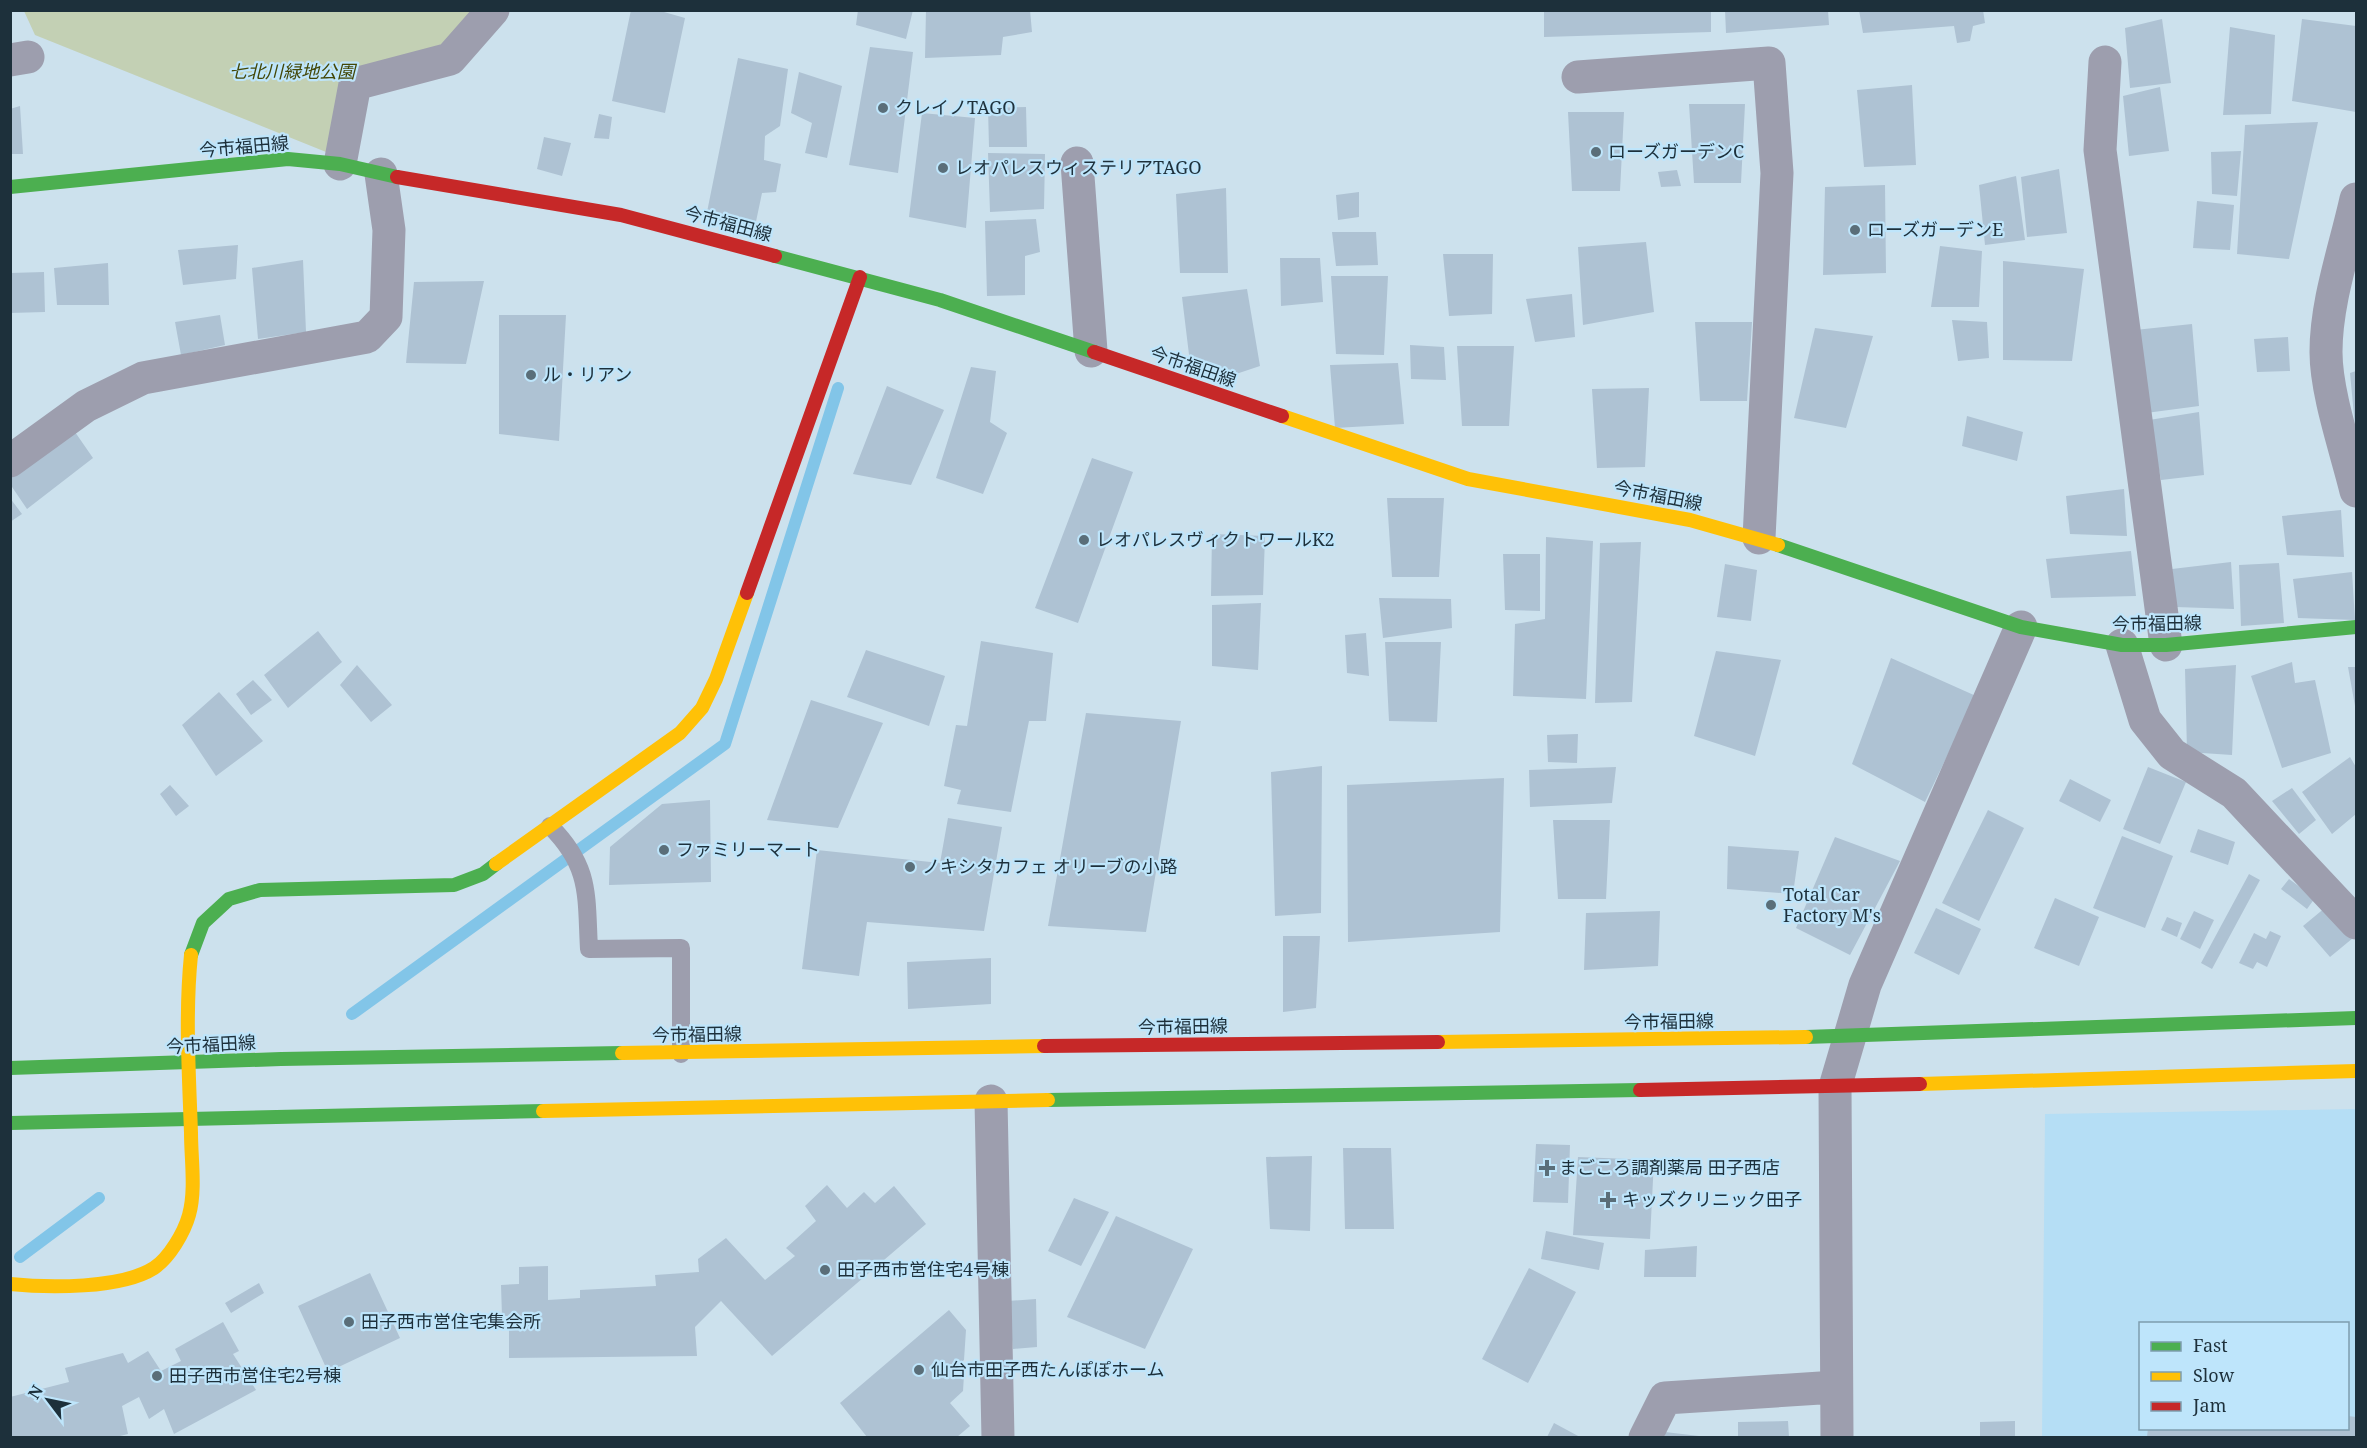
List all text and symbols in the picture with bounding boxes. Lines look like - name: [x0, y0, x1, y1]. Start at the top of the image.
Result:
- park label: 七北川緑地公園: [229, 59, 358, 83]
- place label: クレイノTAGO: [895, 95, 1016, 119]
- marker: クレイノTAGO: [876, 101, 890, 115]
- street label: 今市福田線: [198, 130, 290, 162]
- place label: ローズガーデンC: [1608, 139, 1744, 163]
- marker: ローズガーデンC: [1589, 145, 1603, 159]
- place label: レオパレスウィステリアTAGO: [955, 155, 1202, 179]
- marker: レオパレスウィステリアTAGO: [936, 161, 950, 175]
- street label: 今市福田線: [682, 200, 775, 246]
- place label: ローズガーデンE: [1867, 217, 2003, 241]
- marker: ローズガーデンE: [1848, 223, 1862, 237]
- street label: 今市福田線: [1147, 340, 1240, 392]
- place label: ル・リアン: [543, 362, 632, 386]
- marker: ル・リアン: [524, 368, 538, 382]
- street label: 今市福田線: [1612, 475, 1705, 515]
- place label: レオパレスヴィクトワールK2: [1096, 527, 1335, 551]
- marker: レオパレスヴィクトワールK2: [1077, 533, 1091, 547]
- street label: 今市福田線: [2112, 610, 2202, 636]
- place label: ファミリーマート: [676, 837, 820, 861]
- marker: ファミリーマート: [657, 843, 671, 857]
- place label: ノキシタカフェ オリーブの小路: [922, 854, 1178, 878]
- marker: ノキシタカフェ オリーブの小路: [903, 860, 917, 874]
- place label: Total Car Factory M's: [1783, 882, 1881, 927]
- marker: Total Car Factory M's: [1764, 898, 1778, 912]
- street label: 今市福田線: [1624, 1008, 1714, 1034]
- street label: 今市福田線: [1138, 1013, 1228, 1039]
- street label: 今市福田線: [652, 1021, 742, 1047]
- street label: 今市福田線: [165, 1030, 257, 1058]
- place label: まごころ調剤薬局 田子西店: [1559, 1155, 1780, 1179]
- marker: まごころ調剤薬局 田子西店: [1540, 1161, 1554, 1175]
- place label: キッズクリニック田子: [1622, 1187, 1802, 1211]
- marker: キッズクリニック田子: [1599, 1191, 1617, 1209]
- place label: 田子西市営住宅4号棟: [837, 1257, 1009, 1281]
- marker: 田子西市営住宅4号棟: [818, 1263, 832, 1277]
- place label: 田子西市営住宅集会所: [361, 1309, 541, 1333]
- marker: 田子西市営住宅集会所: [342, 1315, 356, 1329]
- legend: [2139, 1322, 2349, 1430]
- text: Fast: [2193, 1333, 2228, 1357]
- place label: 仙台市田子西たんぽぽホーム: [931, 1357, 1164, 1381]
- place label: 田子西市営住宅2号棟: [169, 1363, 341, 1387]
- marker: 仙台市田子西たんぽぽホーム: [912, 1363, 926, 1377]
- text: Slow: [2193, 1363, 2235, 1387]
- marker: 田子西市営住宅2号棟: [150, 1369, 164, 1383]
- north arrow: [18, 1370, 78, 1430]
- text: N: [23, 1381, 48, 1403]
- text: Jam: [2192, 1393, 2227, 1417]

